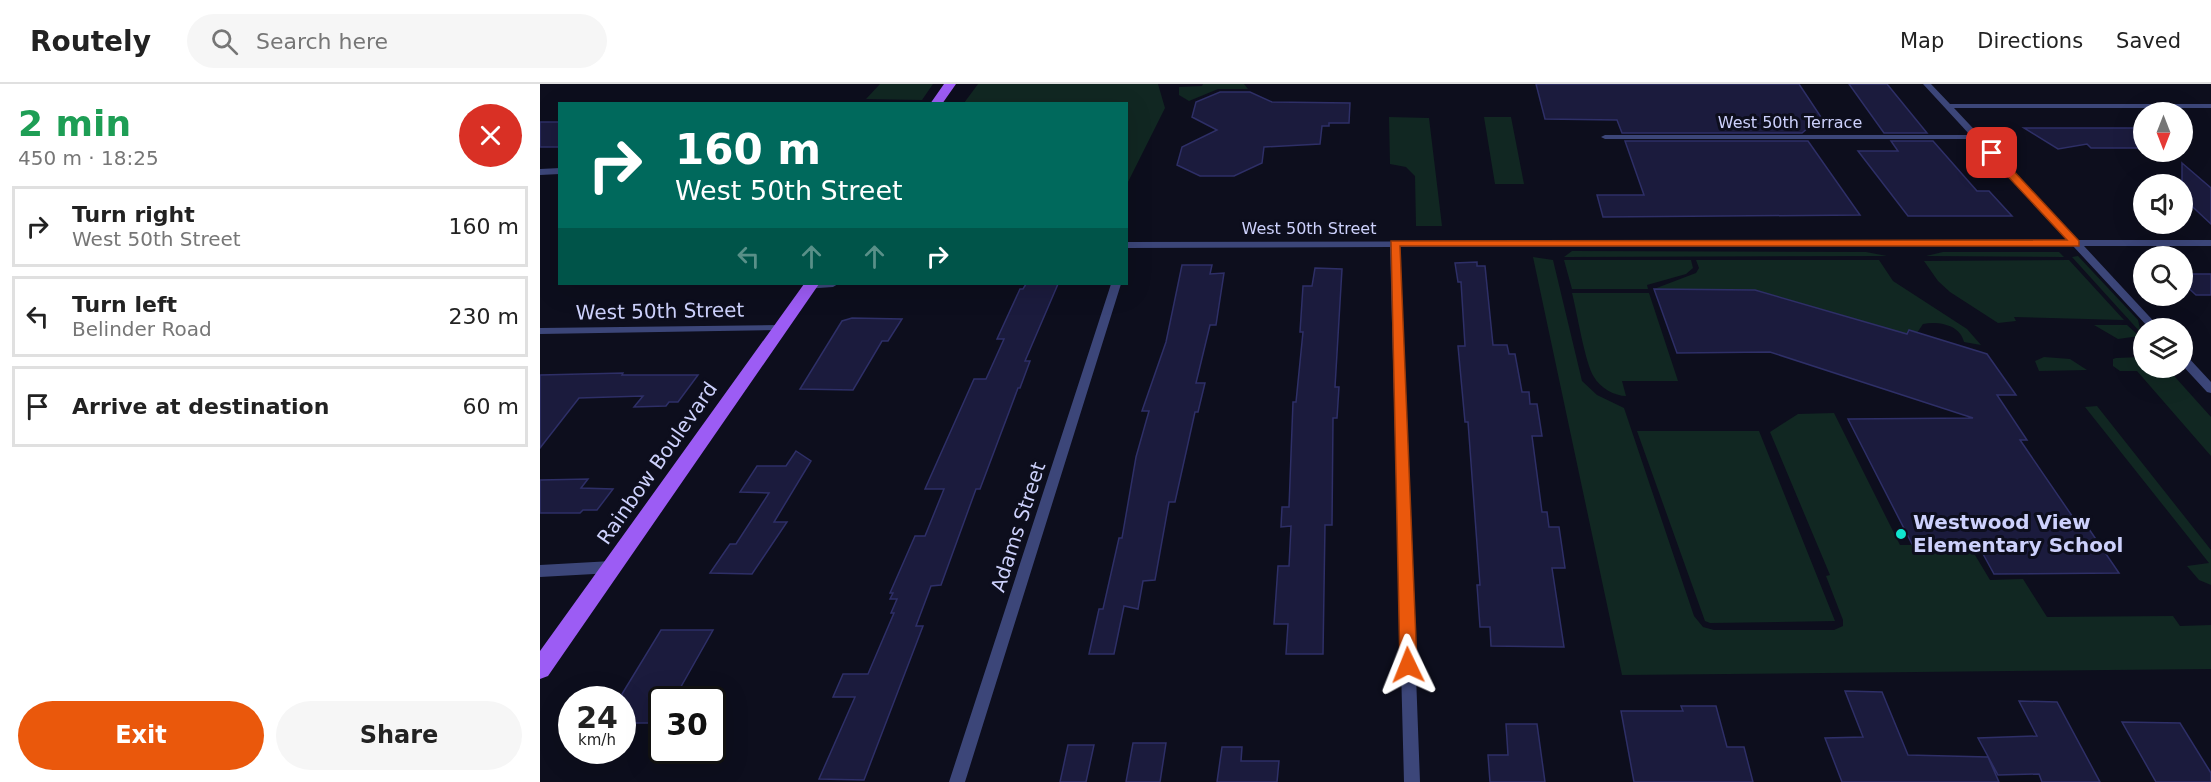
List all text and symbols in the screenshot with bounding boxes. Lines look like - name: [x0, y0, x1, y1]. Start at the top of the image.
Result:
- search box: [187, 14, 607, 68]
- text: Routely: [30, 25, 151, 58]
- icon: search: [208, 25, 241, 58]
- text: Search here: [256, 29, 388, 54]
- text: Map: [1900, 29, 1944, 53]
- text: Directions: [1977, 29, 2083, 53]
- text: Saved: [2116, 29, 2181, 53]
- north arrow: [2133, 102, 2193, 162]
- map controls: [2133, 102, 2193, 378]
- text: 2 min: [18, 103, 131, 144]
- button: close: [459, 104, 522, 167]
- street label: West 50th Terrace: [1718, 113, 1862, 132]
- text: 160 m: [675, 125, 821, 174]
- icon: right: [576, 126, 654, 204]
- pin: [1966, 127, 2017, 178]
- icon: arrive: [1975, 136, 2008, 169]
- text: 450 m · 18:25: [18, 146, 159, 170]
- button: sound: [2133, 174, 2193, 234]
- text: West 50th Street: [675, 175, 903, 206]
- text: Turn right: [72, 202, 195, 227]
- icon: right: [21, 210, 54, 243]
- text: 160 m: [449, 214, 519, 239]
- street label: West 50th Street: [1242, 219, 1376, 238]
- text: West 50th Street: [72, 227, 241, 251]
- icon: left: [732, 240, 765, 273]
- icon: ahead: [795, 240, 828, 273]
- icon: ahead: [858, 240, 891, 273]
- icon: right: [921, 240, 954, 273]
- button: search: [2133, 246, 2193, 306]
- text: Turn left: [72, 292, 177, 317]
- street label: West 50th Street: [575, 298, 745, 324]
- icon: left: [21, 300, 54, 333]
- text: 230 m: [449, 304, 519, 329]
- text: Belinder Road: [72, 317, 212, 341]
- button: layers: [2133, 318, 2193, 378]
- street label: Rainbow Boulevard: [592, 377, 722, 549]
- icon: arrive: [21, 390, 54, 423]
- text: Arrive at destination: [72, 394, 329, 419]
- text: 60 m: [463, 394, 519, 419]
- street label: Adams Street: [986, 459, 1050, 595]
- place label: Westwood View Elementary School: [1913, 510, 2123, 557]
- marker: Westwood View Elementary School: [1894, 527, 1908, 541]
- position arrow: [1376, 633, 1440, 697]
- speed limit sign: 30: [648, 686, 726, 764]
- text: 24: [576, 700, 618, 735]
- button: Exit: [18, 701, 264, 770]
- button: Share: [276, 701, 522, 770]
- text: km/h: [578, 731, 616, 749]

